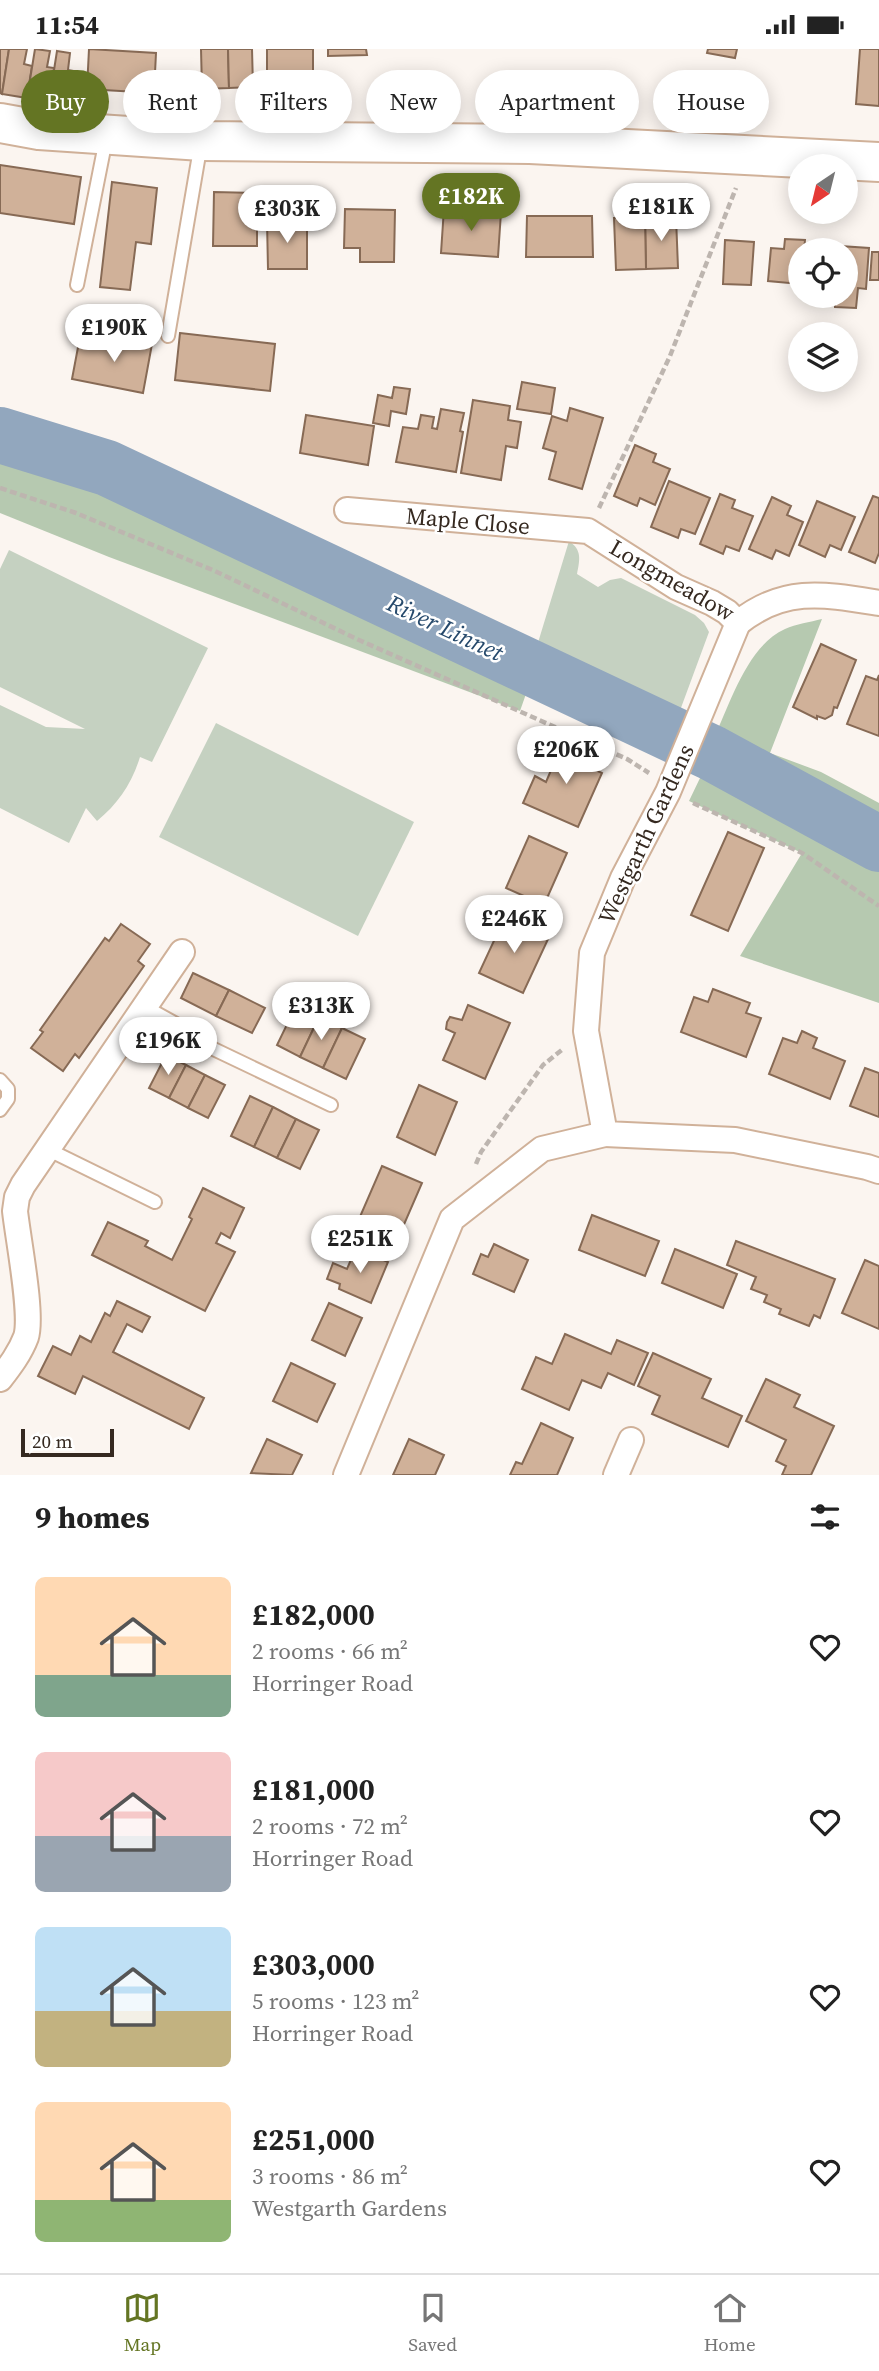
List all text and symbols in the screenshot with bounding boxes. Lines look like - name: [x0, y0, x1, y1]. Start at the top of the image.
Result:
- text: 11:54: [35, 7, 99, 43]
- chip: Buy: [21, 70, 109, 133]
- chip: Rent: [123, 70, 221, 133]
- chip: Filters: [235, 70, 352, 133]
- chip: New: [366, 70, 461, 133]
- chip: Apartment: [475, 70, 639, 133]
- chip: House: [653, 70, 769, 133]
- north arrow: [788, 154, 858, 224]
- map controls: [788, 154, 858, 392]
- pin: £182K: [422, 173, 520, 233]
- text: £182K: [438, 180, 504, 212]
- pin: £181K: [612, 183, 710, 243]
- pin: £303K: [238, 185, 336, 245]
- text: £181K: [628, 190, 694, 222]
- text: £303K: [254, 192, 320, 224]
- button: locate: [788, 238, 858, 308]
- pin: £190K: [65, 305, 163, 364]
- text: £190K: [81, 311, 147, 343]
- button: layers: [788, 322, 858, 392]
- street label: Maple Close: [405, 500, 531, 542]
- street label: Longmeadow: [604, 531, 741, 629]
- water label: River Linnet: [381, 586, 510, 669]
- pin: £206K: [517, 727, 615, 786]
- text: £206K: [533, 733, 599, 765]
- street label: Westgarth Gardens: [590, 739, 702, 929]
- pin: £246K: [465, 895, 563, 955]
- text: £246K: [481, 902, 547, 934]
- pin: £313K: [272, 983, 370, 1042]
- text: £313K: [288, 989, 354, 1021]
- pin: £196K: [119, 1017, 217, 1077]
- text: £196K: [135, 1024, 201, 1056]
- pin: £251K: [311, 1215, 409, 1275]
- text: £251K: [327, 1222, 393, 1254]
- scale bar: [21, 1426, 114, 1458]
- text: 20 m: [32, 1428, 73, 1454]
- text: 9 homes: [35, 1497, 150, 1538]
- icon: filters: [806, 1498, 844, 1536]
- text: £182,000: [252, 1594, 375, 1635]
- icon: home: [91, 1605, 175, 1689]
- icon: heart: [806, 1628, 844, 1666]
- text: 2 rooms · 66 m²: [252, 1635, 408, 1667]
- text: Horringer Road: [252, 1667, 413, 1699]
- text: £181,000: [252, 1769, 375, 1810]
- icon: home: [91, 1780, 175, 1864]
- icon: heart: [806, 1803, 844, 1841]
- text: 2 rooms · 72 m²: [252, 1810, 408, 1842]
- text: Horringer Road: [252, 1842, 413, 1874]
- text: £303,000: [252, 1944, 375, 1985]
- icon: home: [91, 1955, 175, 2039]
- icon: heart: [806, 1978, 844, 2016]
- text: 5 rooms · 123 m²: [252, 1985, 419, 2017]
- text: Horringer Road: [252, 2017, 413, 2049]
- text: £251,000: [252, 2119, 375, 2160]
- icon: home: [91, 2130, 175, 2214]
- icon: heart: [806, 2153, 844, 2191]
- text: 3 rooms · 86 m²: [252, 2160, 408, 2192]
- text: Westgarth Gardens: [252, 2192, 447, 2224]
- tab: Map: [123, 2289, 161, 2357]
- tab: Saved: [408, 2289, 457, 2357]
- tab: Home: [704, 2289, 756, 2357]

